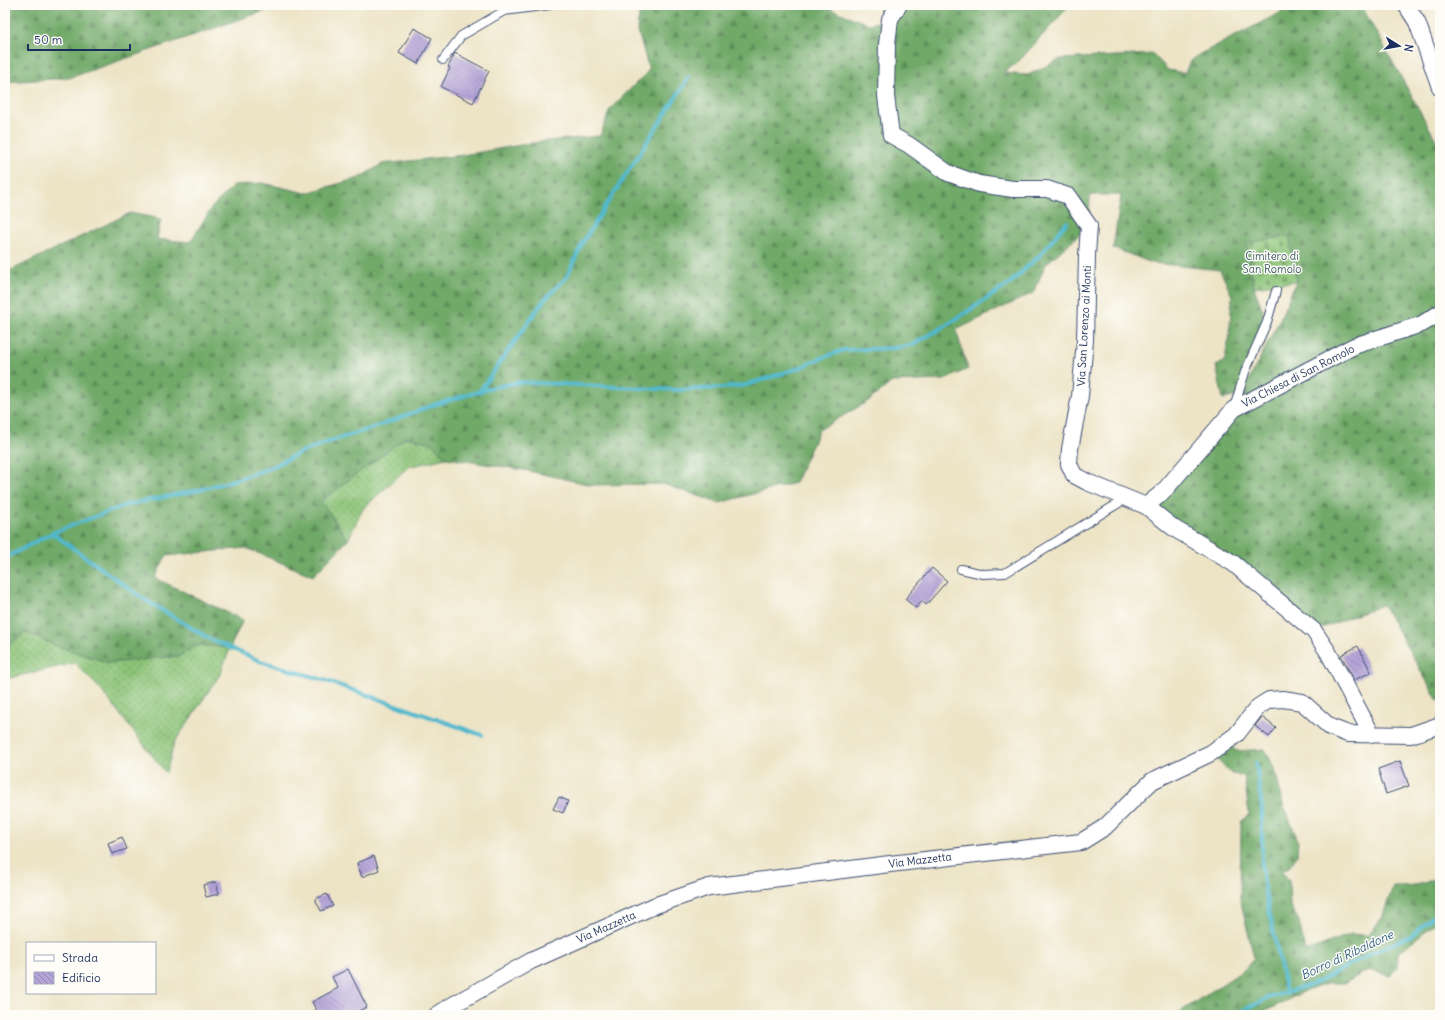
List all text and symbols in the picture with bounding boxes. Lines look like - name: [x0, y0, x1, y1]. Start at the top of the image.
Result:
- scale bar: [28, 26, 130, 52]
- north arrow: [1379, 26, 1419, 66]
- text: 50 m: [34, 32, 63, 47]
- text: N: [1401, 43, 1416, 53]
- park label: Cimitero di San Romolo: [1243, 249, 1301, 276]
- street label: Via San Lorenzo ai Monti: [1074, 265, 1094, 387]
- street label: Via Chiesa di San Romolo: [1239, 341, 1357, 411]
- street label: Via Mazzetta: [888, 849, 952, 871]
- street label: Via Mazzetta: [574, 908, 638, 946]
- water label: Borro di Ribaldone: [1298, 926, 1397, 983]
- legend: [26, 942, 156, 994]
- text: Strada: [62, 950, 98, 965]
- text: Edificio: [62, 970, 101, 985]

